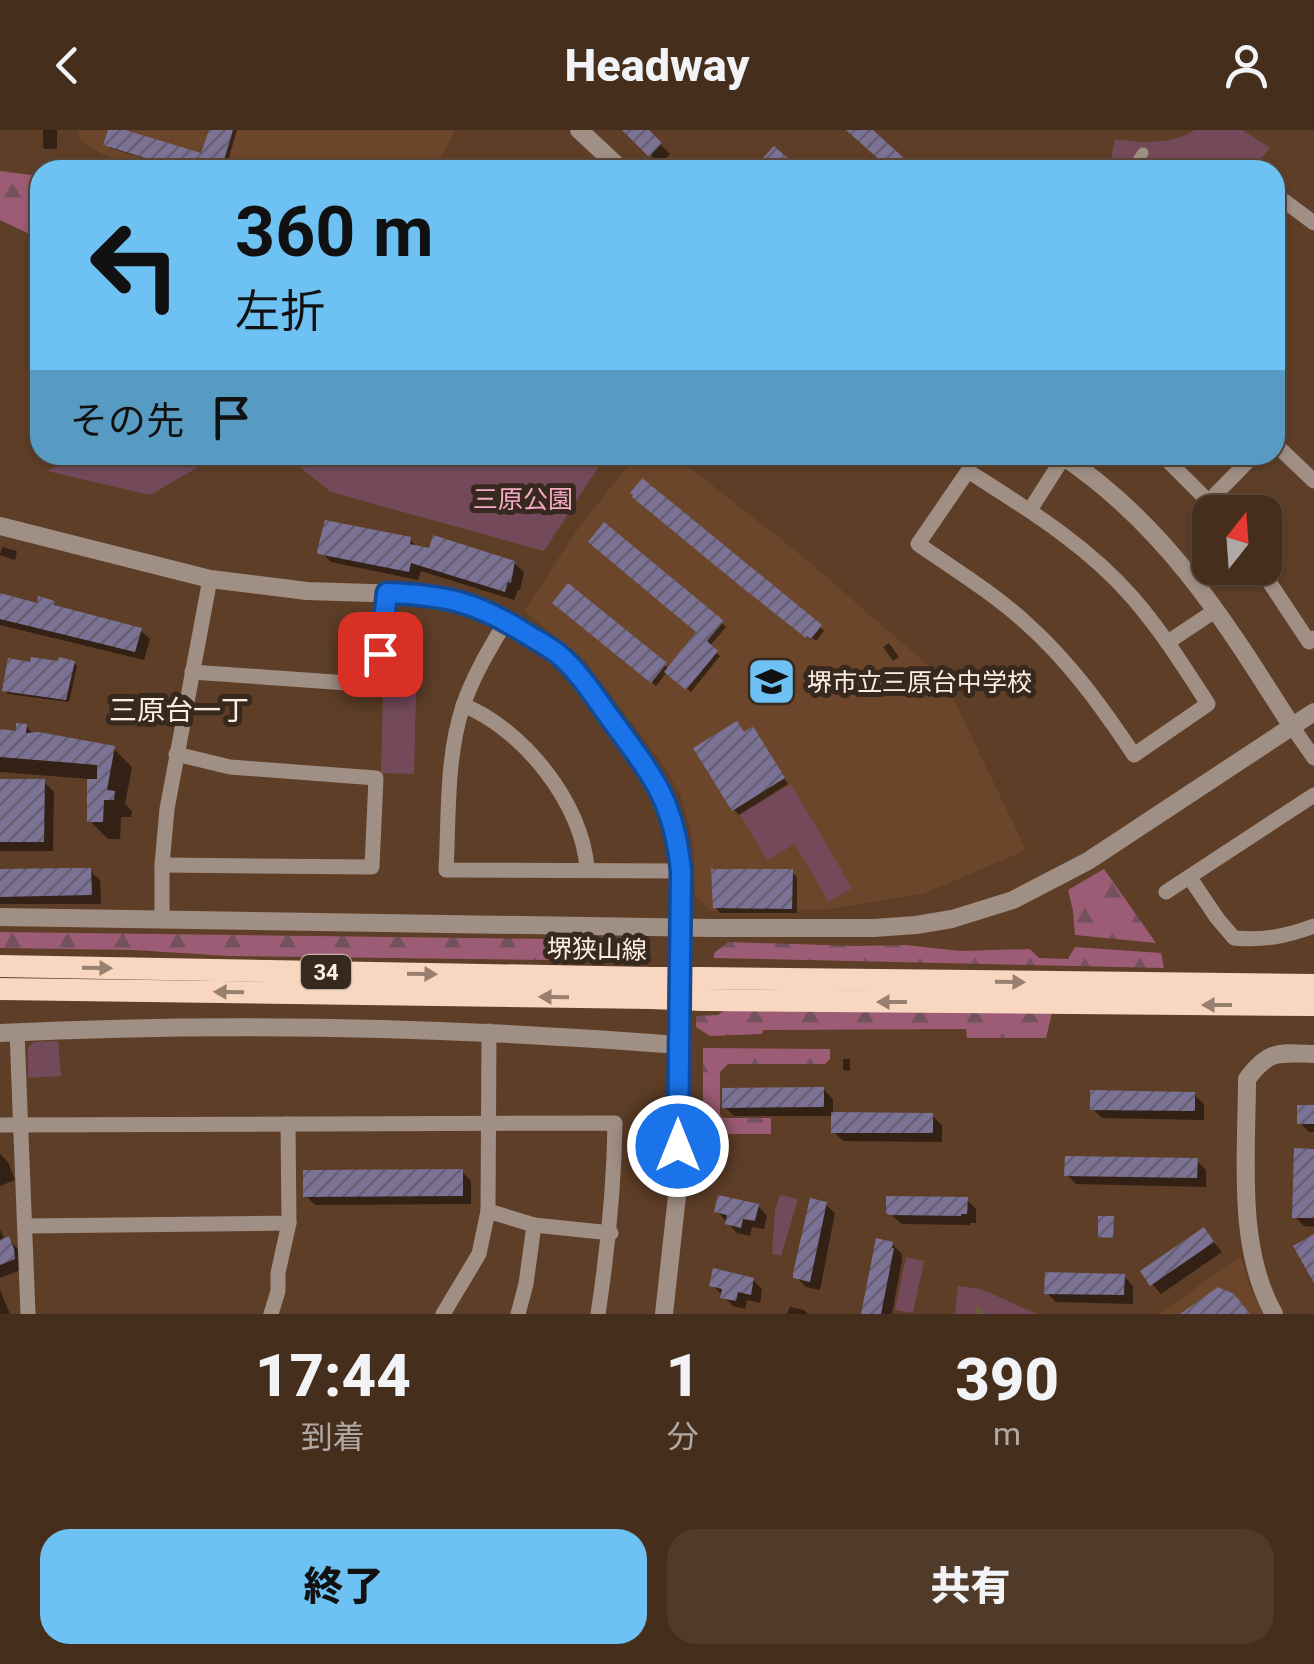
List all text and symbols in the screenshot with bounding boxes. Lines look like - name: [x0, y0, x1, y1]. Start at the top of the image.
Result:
- icon: back: [40, 38, 95, 93]
- icon: person: [1219, 38, 1274, 93]
- text: Headway: [565, 39, 749, 92]
- text: 360 m: [235, 191, 434, 273]
- icon: left: [70, 200, 200, 330]
- text: 左折: [235, 285, 325, 338]
- icon: arrive: [204, 390, 259, 445]
- text: その先: [70, 399, 184, 443]
- park label: 三原公園: [473, 485, 573, 514]
- north arrow: [1192, 495, 1282, 585]
- map controls: [1192, 495, 1282, 585]
- pin: [338, 612, 423, 697]
- icon: arrive: [353, 627, 408, 682]
- school or university icon: 堺市立三原台中学校: [746, 656, 798, 708]
- place label: 堺市立三原台中学校: [807, 668, 1032, 697]
- district label: 三原台一丁: [109, 694, 249, 727]
- street label: 堺狭山線: [547, 934, 647, 965]
- road number: 34: [301, 955, 351, 989]
- one-way arrow: [82, 960, 114, 976]
- one-way arrow: [407, 966, 439, 982]
- one-way arrow: [994, 974, 1026, 990]
- one-way arrow: [212, 984, 244, 1000]
- one-way arrow: [537, 989, 569, 1005]
- one-way arrow: [875, 994, 907, 1010]
- one-way arrow: [1200, 996, 1232, 1012]
- position arrow: [626, 1094, 730, 1198]
- text: 17:44: [255, 1340, 411, 1411]
- text: 1: [666, 1340, 700, 1411]
- text: 390: [955, 1344, 1059, 1415]
- text: m: [993, 1415, 1021, 1453]
- text: 到着: [301, 1418, 365, 1456]
- text: 分: [667, 1418, 699, 1456]
- button: 終了: [40, 1529, 647, 1644]
- button: 共有: [667, 1529, 1274, 1644]

